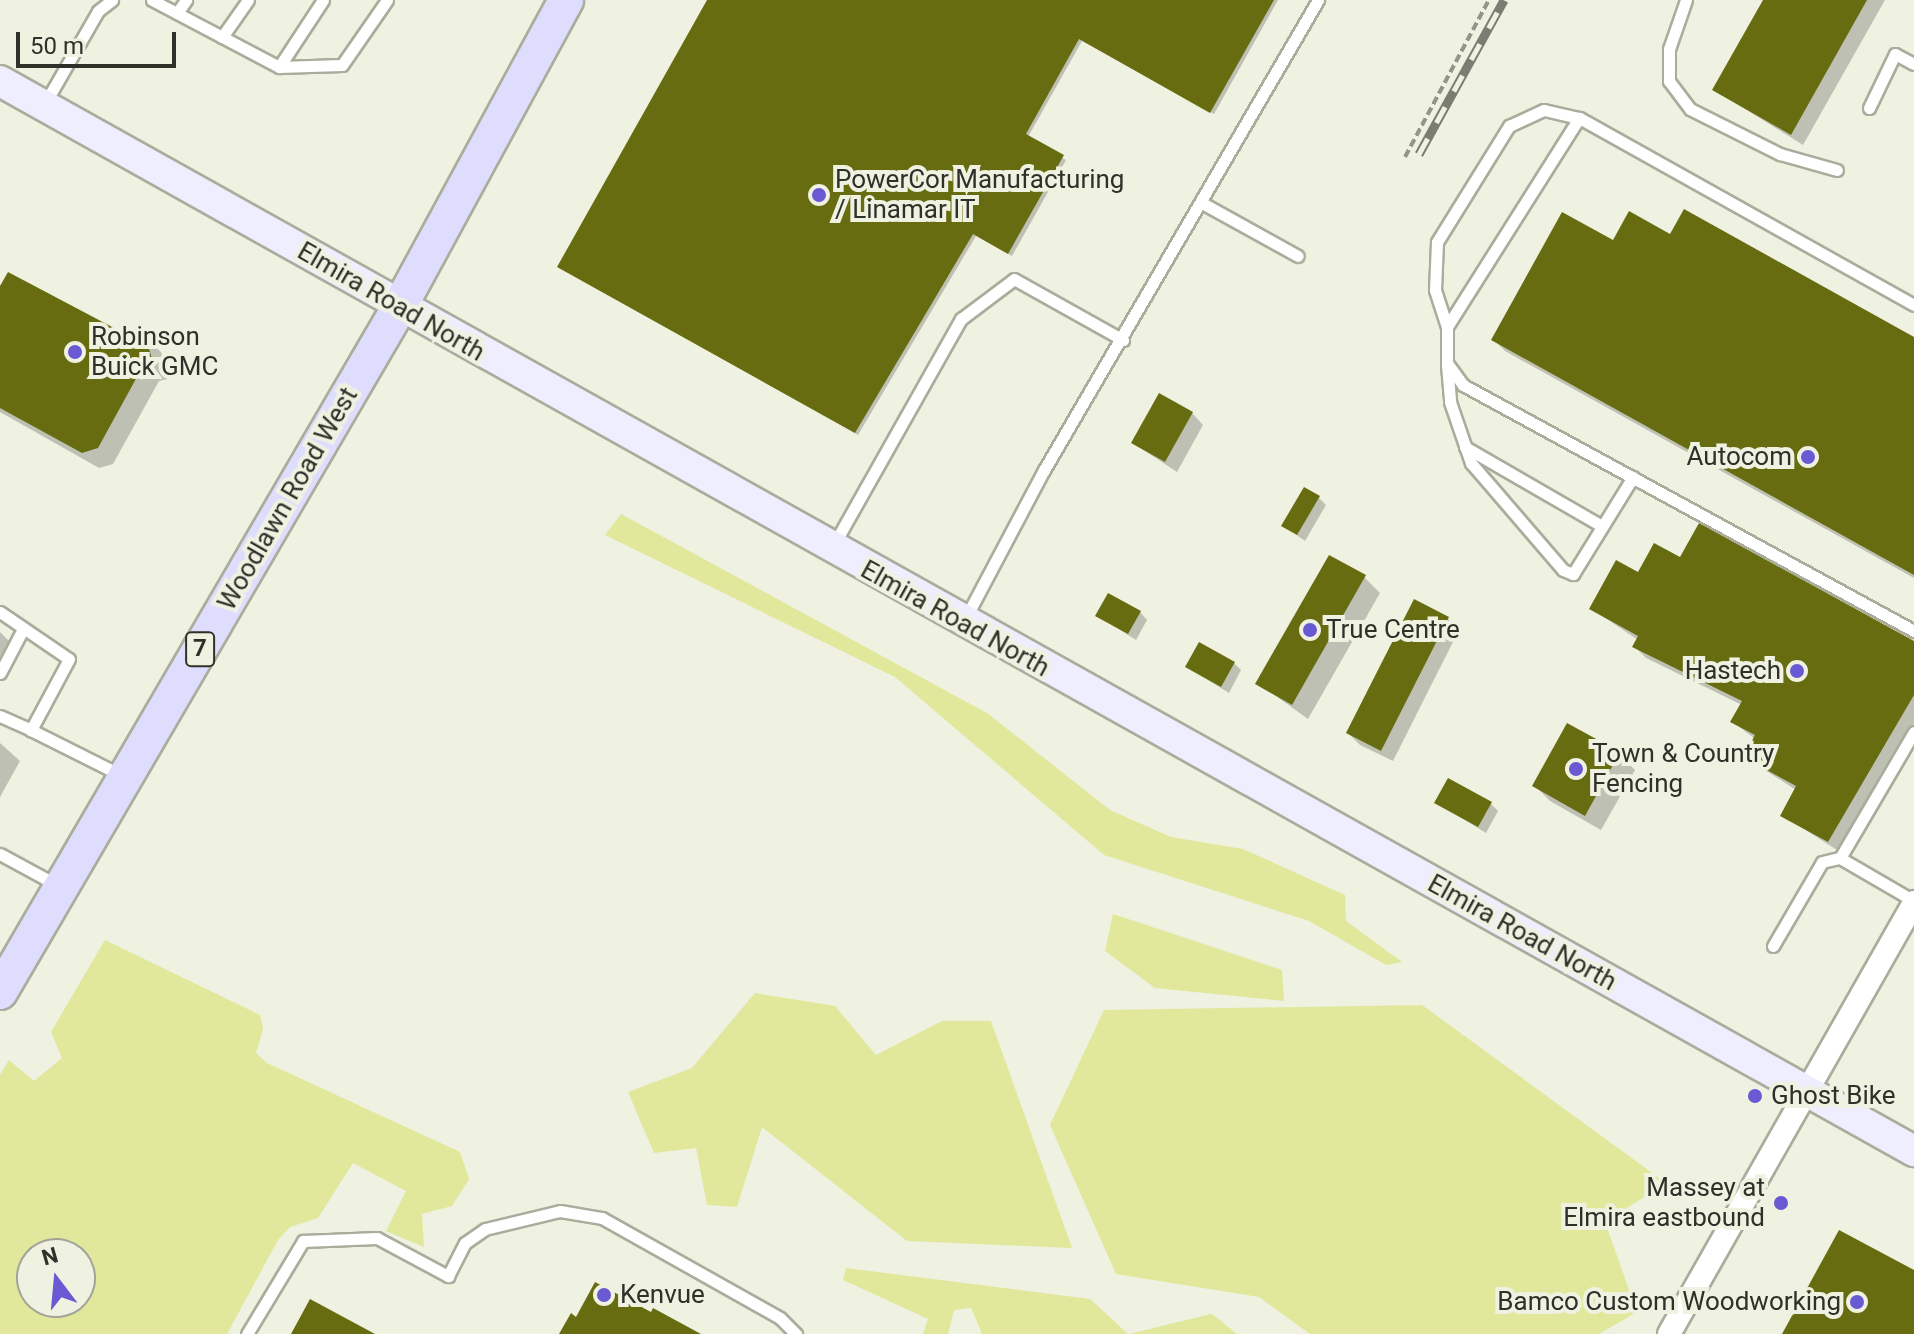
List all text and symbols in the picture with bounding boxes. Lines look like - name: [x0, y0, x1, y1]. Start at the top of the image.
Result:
- scale bar: [20, 16, 180, 66]
- text: 50 m: [30, 32, 84, 60]
- place label: PowerCor Manufacturing / Linamar IT: [835, 164, 1124, 226]
- marker: PowerCor Manufacturing / Linamar IT: [810, 186, 828, 204]
- street label: Elmira Road North: [292, 236, 490, 368]
- place label: Robinson Buick GMC: [91, 321, 218, 382]
- marker: Robinson Buick GMC: [66, 343, 84, 361]
- street label: Woodlawn Road West: [211, 382, 365, 616]
- place label: Autocom: [1687, 441, 1792, 473]
- marker: Autocom: [1799, 448, 1817, 466]
- street label: Elmira Road North: [855, 554, 1055, 684]
- place label: True Centre: [1326, 614, 1460, 646]
- marker: True Centre: [1301, 621, 1319, 639]
- road number: 7: [184, 629, 216, 669]
- place label: Hastech: [1685, 655, 1781, 687]
- marker: Hastech: [1788, 662, 1806, 680]
- place label: Town & Country Fencing: [1592, 738, 1774, 800]
- marker: Town & Country Fencing: [1567, 760, 1585, 778]
- street label: Elmira Road North: [1422, 868, 1622, 998]
- place label: Ghost Bike: [1771, 1080, 1895, 1112]
- marker: Ghost Bike: [1746, 1087, 1764, 1105]
- place label: Massey at Elmira eastbound: [1563, 1172, 1765, 1234]
- marker: Massey at Elmira eastbound: [1772, 1194, 1790, 1212]
- north arrow: [16, 1238, 96, 1318]
- text: N: [39, 1242, 61, 1271]
- place label: Kenvue: [620, 1279, 705, 1311]
- marker: Kenvue: [595, 1286, 613, 1304]
- place label: Bamco Custom Woodworking: [1497, 1286, 1841, 1318]
- marker: Bamco Custom Woodworking: [1848, 1293, 1866, 1311]

